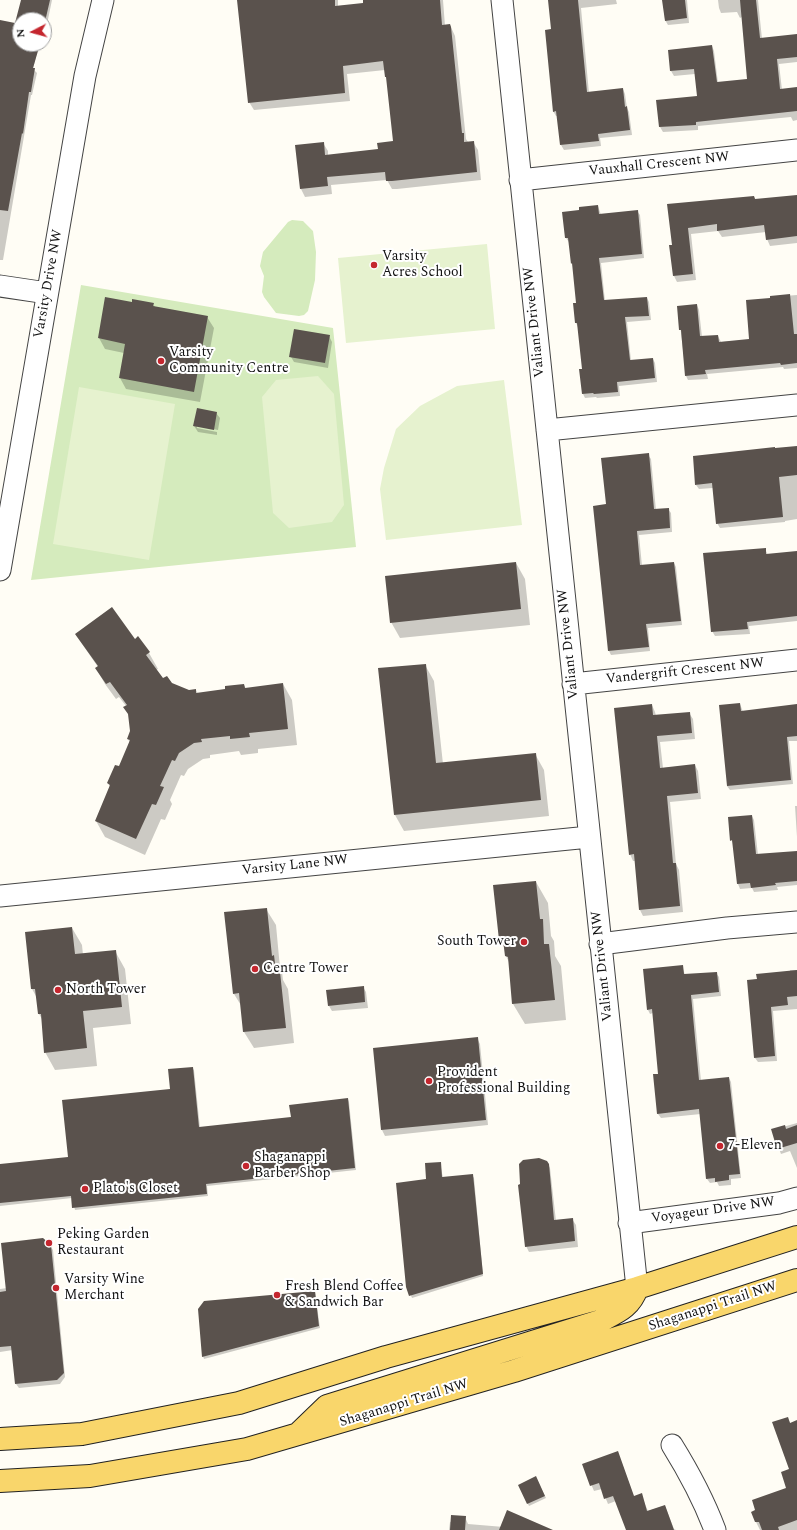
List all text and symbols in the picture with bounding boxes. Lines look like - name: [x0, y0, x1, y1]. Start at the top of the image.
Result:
- north arrow: [12, 12, 52, 52]
- text: N: [12, 28, 29, 39]
- street label: Vauxhall Crescent NW: [588, 149, 730, 181]
- street label: Varsity Drive NW: [31, 228, 67, 340]
- place label: Varsity Acres School: [382, 249, 463, 282]
- marker: Varsity Acres School: [369, 260, 379, 270]
- street label: Valiant Drive NW: [521, 266, 549, 378]
- place label: Varsity Community Centre: [169, 345, 289, 378]
- marker: Varsity Community Centre: [156, 356, 166, 366]
- street label: Valiant Drive NW: [555, 588, 583, 700]
- street label: Vandergrift Crescent NW: [605, 655, 765, 689]
- street label: Varsity Lane NW: [241, 852, 349, 880]
- street label: Valiant Drive NW: [589, 910, 617, 1022]
- place label: South Tower: [437, 934, 516, 950]
- marker: South Tower: [519, 937, 529, 947]
- place label: Centre Tower: [263, 961, 348, 977]
- marker: Centre Tower: [250, 964, 260, 974]
- place label: North Tower: [66, 982, 146, 998]
- marker: North Tower: [53, 985, 63, 995]
- place label: Provident Professional Building: [437, 1065, 570, 1098]
- marker: Provident Professional Building: [424, 1076, 434, 1086]
- place label: 7-Eleven: [728, 1138, 782, 1154]
- marker: 7-Eleven: [715, 1141, 725, 1151]
- place label: Shaganappi Barber Shop: [254, 1150, 330, 1182]
- marker: Shaganappi Barber Shop: [241, 1161, 251, 1171]
- place label: Plato's Closet: [93, 1181, 178, 1197]
- marker: Plato's Closet: [80, 1184, 90, 1194]
- street label: Voyageur Drive NW: [650, 1194, 776, 1228]
- place label: Peking Garden Restaurant: [57, 1227, 149, 1260]
- marker: Peking Garden Restaurant: [44, 1238, 54, 1248]
- place label: Varsity Wine Merchant: [64, 1272, 145, 1304]
- street label: Shaganappi Trail NW: [647, 1278, 779, 1336]
- place label: Fresh Blend Coffee & Sandwich Bar: [285, 1279, 403, 1312]
- marker: Varsity Wine Merchant: [51, 1283, 61, 1293]
- marker: Fresh Blend Coffee & Sandwich Bar: [272, 1290, 282, 1300]
- street label: Shaganappi Trail NW: [338, 1376, 470, 1432]

